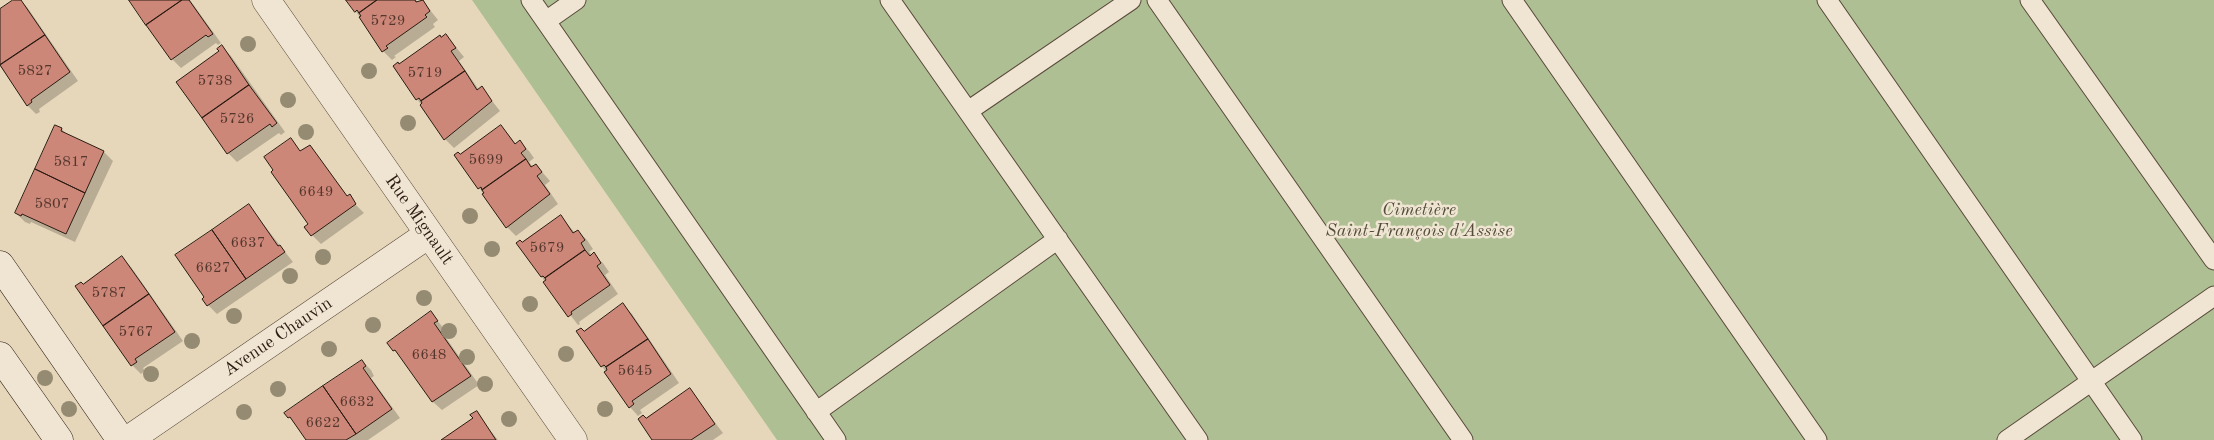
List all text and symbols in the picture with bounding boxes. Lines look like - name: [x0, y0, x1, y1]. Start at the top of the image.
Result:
- house number: 5729: [371, 12, 405, 30]
- house number: 5827: [18, 62, 52, 80]
- house number: 5719: [408, 64, 442, 82]
- house number: 5738: [198, 72, 232, 90]
- house number: 5726: [220, 110, 254, 128]
- house number: 5699: [469, 151, 503, 169]
- house number: 5817: [54, 153, 88, 171]
- street label: Rue Mignault: [380, 171, 458, 269]
- house number: 6649: [299, 183, 333, 201]
- house number: 5807: [35, 195, 69, 213]
- park label: Cimetière Saint-François d'Assise: [1325, 199, 1513, 242]
- house number: 6637: [231, 234, 265, 252]
- house number: 5679: [530, 239, 564, 257]
- house number: 6627: [196, 259, 230, 277]
- house number: 5787: [92, 284, 126, 302]
- street label: Avenue Chauvin: [219, 293, 337, 381]
- house number: 5767: [119, 323, 153, 341]
- house number: 6648: [412, 346, 446, 364]
- house number: 5645: [618, 362, 652, 380]
- house number: 6632: [340, 393, 374, 411]
- house number: 6622: [306, 414, 340, 432]

